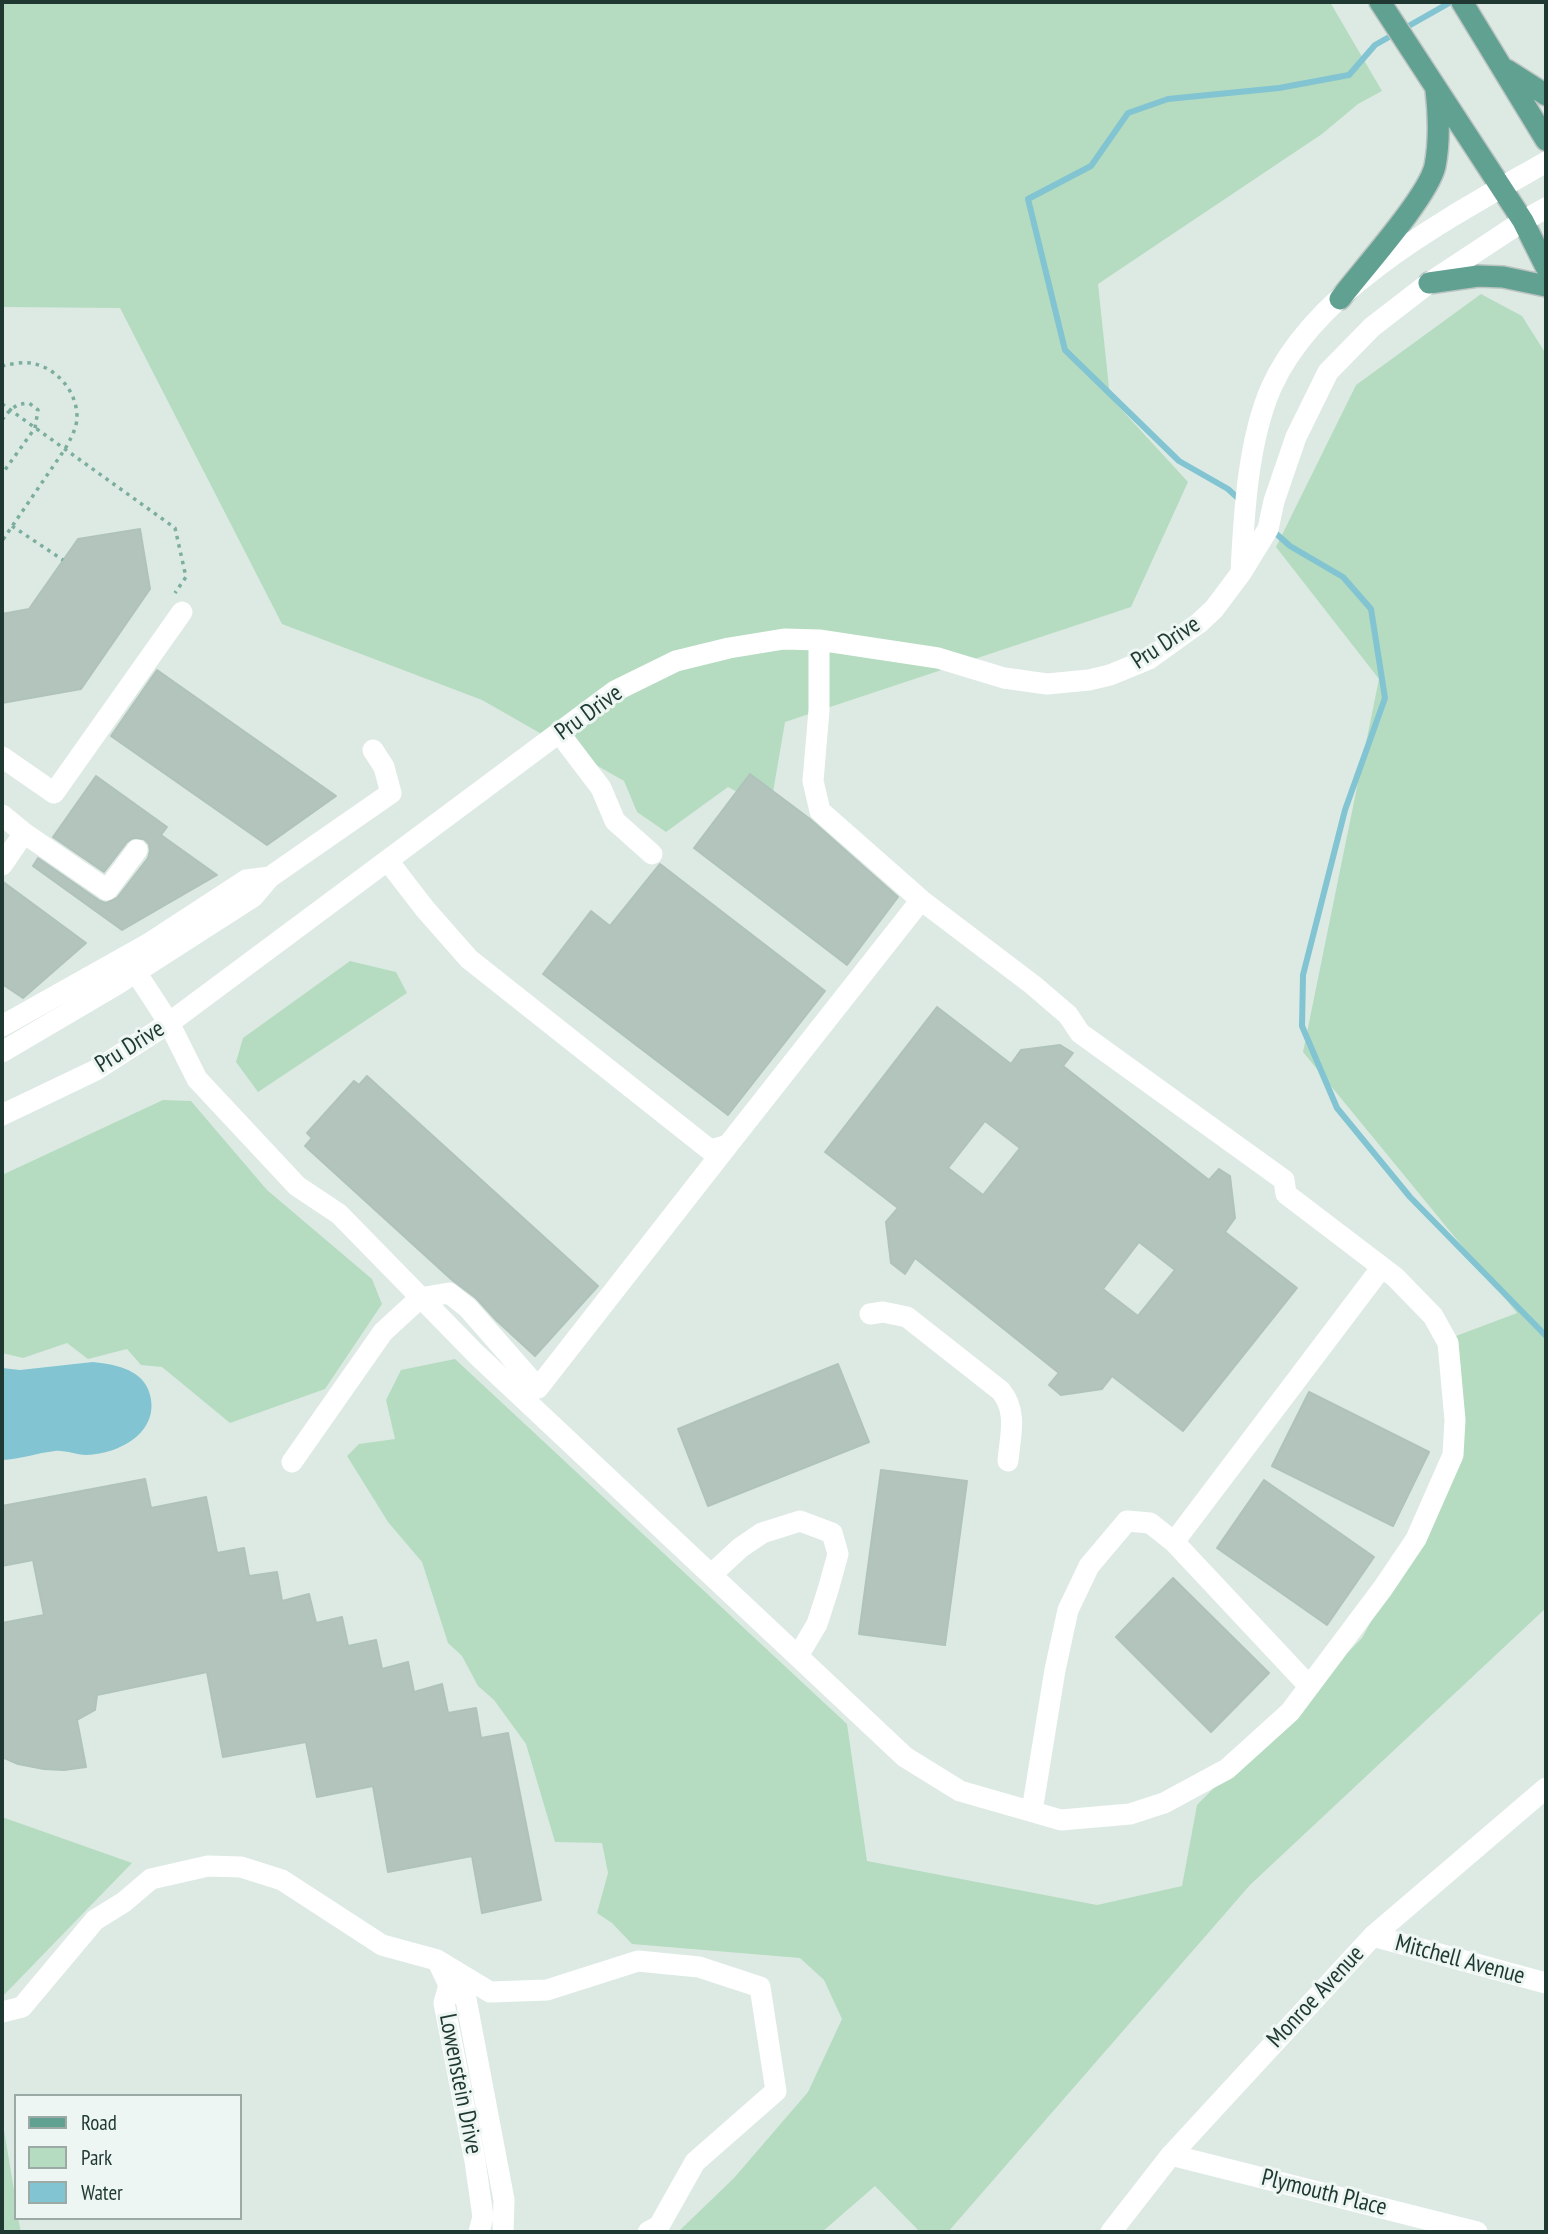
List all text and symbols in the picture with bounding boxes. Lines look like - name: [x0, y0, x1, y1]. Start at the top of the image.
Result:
- street label: Pru Drive: [1126, 610, 1206, 676]
- street label: Pru Drive: [550, 679, 628, 747]
- street label: Pru Drive: [90, 1015, 170, 1079]
- street label: Mitchell Avenue: [1392, 1929, 1528, 1991]
- street label: Monroe Avenue: [1262, 1940, 1370, 2054]
- street label: Lowenstein Drive: [432, 2011, 488, 2157]
- legend: [14, 2094, 242, 2220]
- text: Road: [81, 2109, 117, 2136]
- text: Park: [81, 2144, 112, 2171]
- street label: Plymouth Place: [1258, 2164, 1390, 2222]
- text: Water: [81, 2179, 123, 2206]

